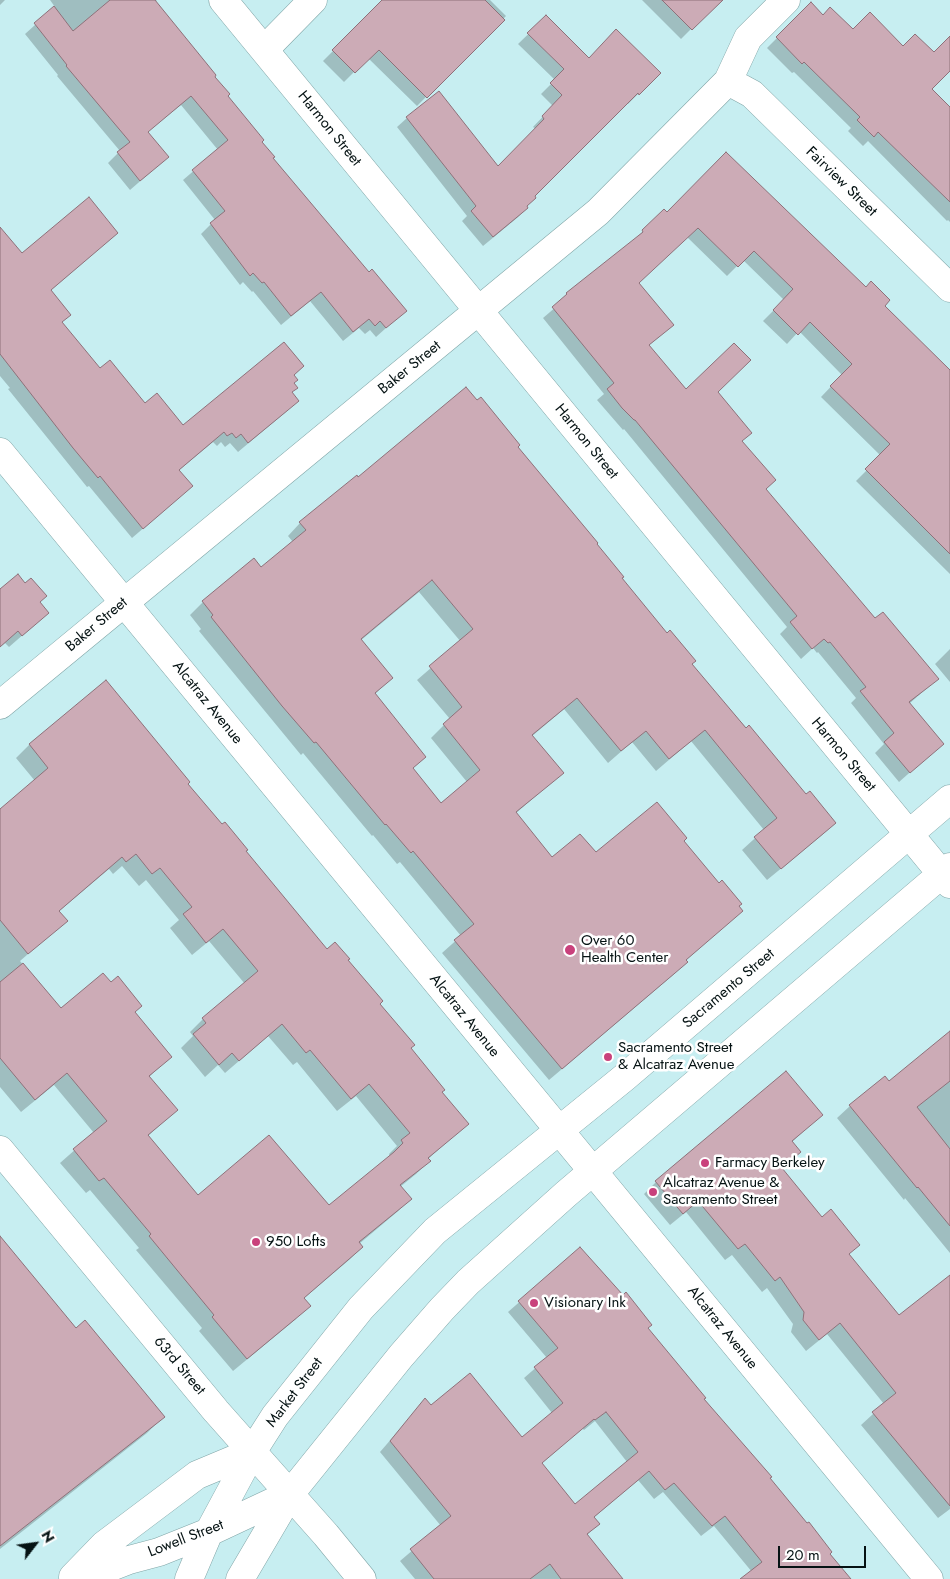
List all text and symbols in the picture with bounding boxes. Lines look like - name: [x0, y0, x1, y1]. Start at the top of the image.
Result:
- street label: Harmon Street: [293, 88, 365, 170]
- street label: Fairview Street: [802, 143, 880, 221]
- street label: Baker Street: [375, 337, 445, 399]
- street label: Harmon Street: [550, 401, 622, 483]
- street label: Baker Street: [62, 594, 132, 656]
- street label: Alcatraz Avenue: [168, 658, 246, 748]
- street label: Harmon Street: [807, 714, 879, 796]
- place label: Over 60 Health Center: [581, 932, 668, 967]
- marker: Over 60 Health Center: [563, 943, 577, 957]
- street label: Sacramento Street: [679, 945, 779, 1033]
- street label: Alcatraz Avenue: [425, 971, 503, 1061]
- place label: Sacramento Street & Alcatraz Avenue: [618, 1039, 734, 1074]
- marker: Sacramento Street & Alcatraz Avenue: [602, 1051, 614, 1063]
- place label: Farmacy Berkeley: [715, 1154, 824, 1172]
- marker: Farmacy Berkeley: [699, 1157, 711, 1169]
- place label: Alcatraz Avenue & Sacramento Street: [663, 1174, 779, 1209]
- marker: Alcatraz Avenue & Sacramento Street: [647, 1186, 659, 1198]
- place label: 950 Lofts: [266, 1233, 325, 1251]
- marker: 950 Lofts: [250, 1236, 262, 1248]
- street label: Alcatraz Avenue: [683, 1283, 761, 1373]
- place label: Visionary Ink: [544, 1294, 626, 1312]
- marker: Visionary Ink: [528, 1297, 540, 1309]
- street label: 63rd Street: [149, 1333, 209, 1399]
- street label: Market Street: [263, 1355, 327, 1431]
- street label: Lowell Street: [146, 1516, 226, 1562]
- north arrow: [10, 1519, 60, 1569]
- text: N: [37, 1527, 59, 1546]
- scale bar: [780, 1536, 868, 1568]
- text: 20 m: [786, 1544, 820, 1566]

